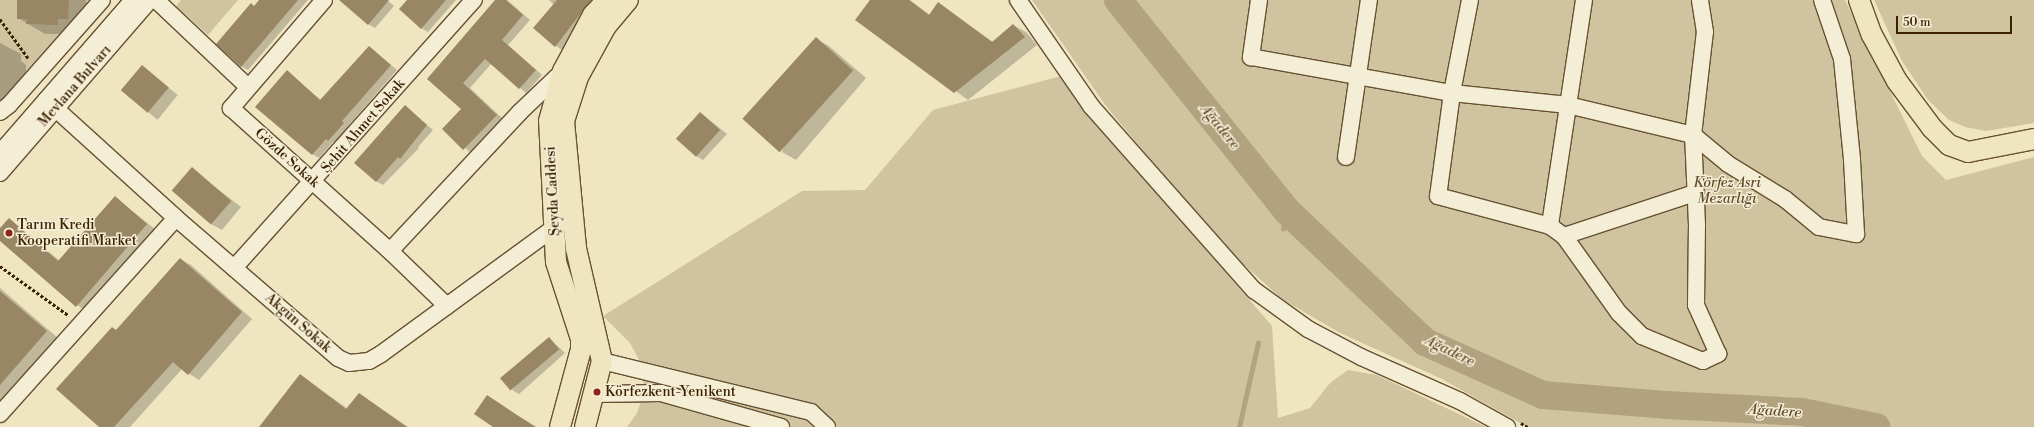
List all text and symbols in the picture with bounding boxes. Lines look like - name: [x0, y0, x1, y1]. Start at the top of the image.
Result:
- scale bar: [1898, 8, 2014, 34]
- text: 50 m: [1903, 15, 1931, 30]
- street label: Mevlana Bulvarı: [35, 42, 115, 130]
- street label: Şehit Ahmet Sokak: [318, 76, 408, 176]
- water label: Ağadere: [1196, 101, 1244, 153]
- street label: Gözde Sokak: [251, 125, 323, 191]
- street label: Şeyda Caddesi: [542, 146, 564, 236]
- park label: Körfez Asri Mezarlığı: [1693, 175, 1761, 208]
- place label: Tarım Kredi Kooperatifi Market: [17, 217, 137, 250]
- marker: Tarım Kredi Kooperatifi Market: [4, 228, 14, 238]
- street label: Akgün Sokak: [262, 290, 334, 356]
- water label: Ağadere: [1422, 331, 1478, 371]
- place label: Körfezkent-Yenikent: [605, 384, 736, 400]
- marker: Körfezkent-Yenikent: [592, 387, 602, 397]
- water label: Ağadere: [1748, 400, 1802, 422]

